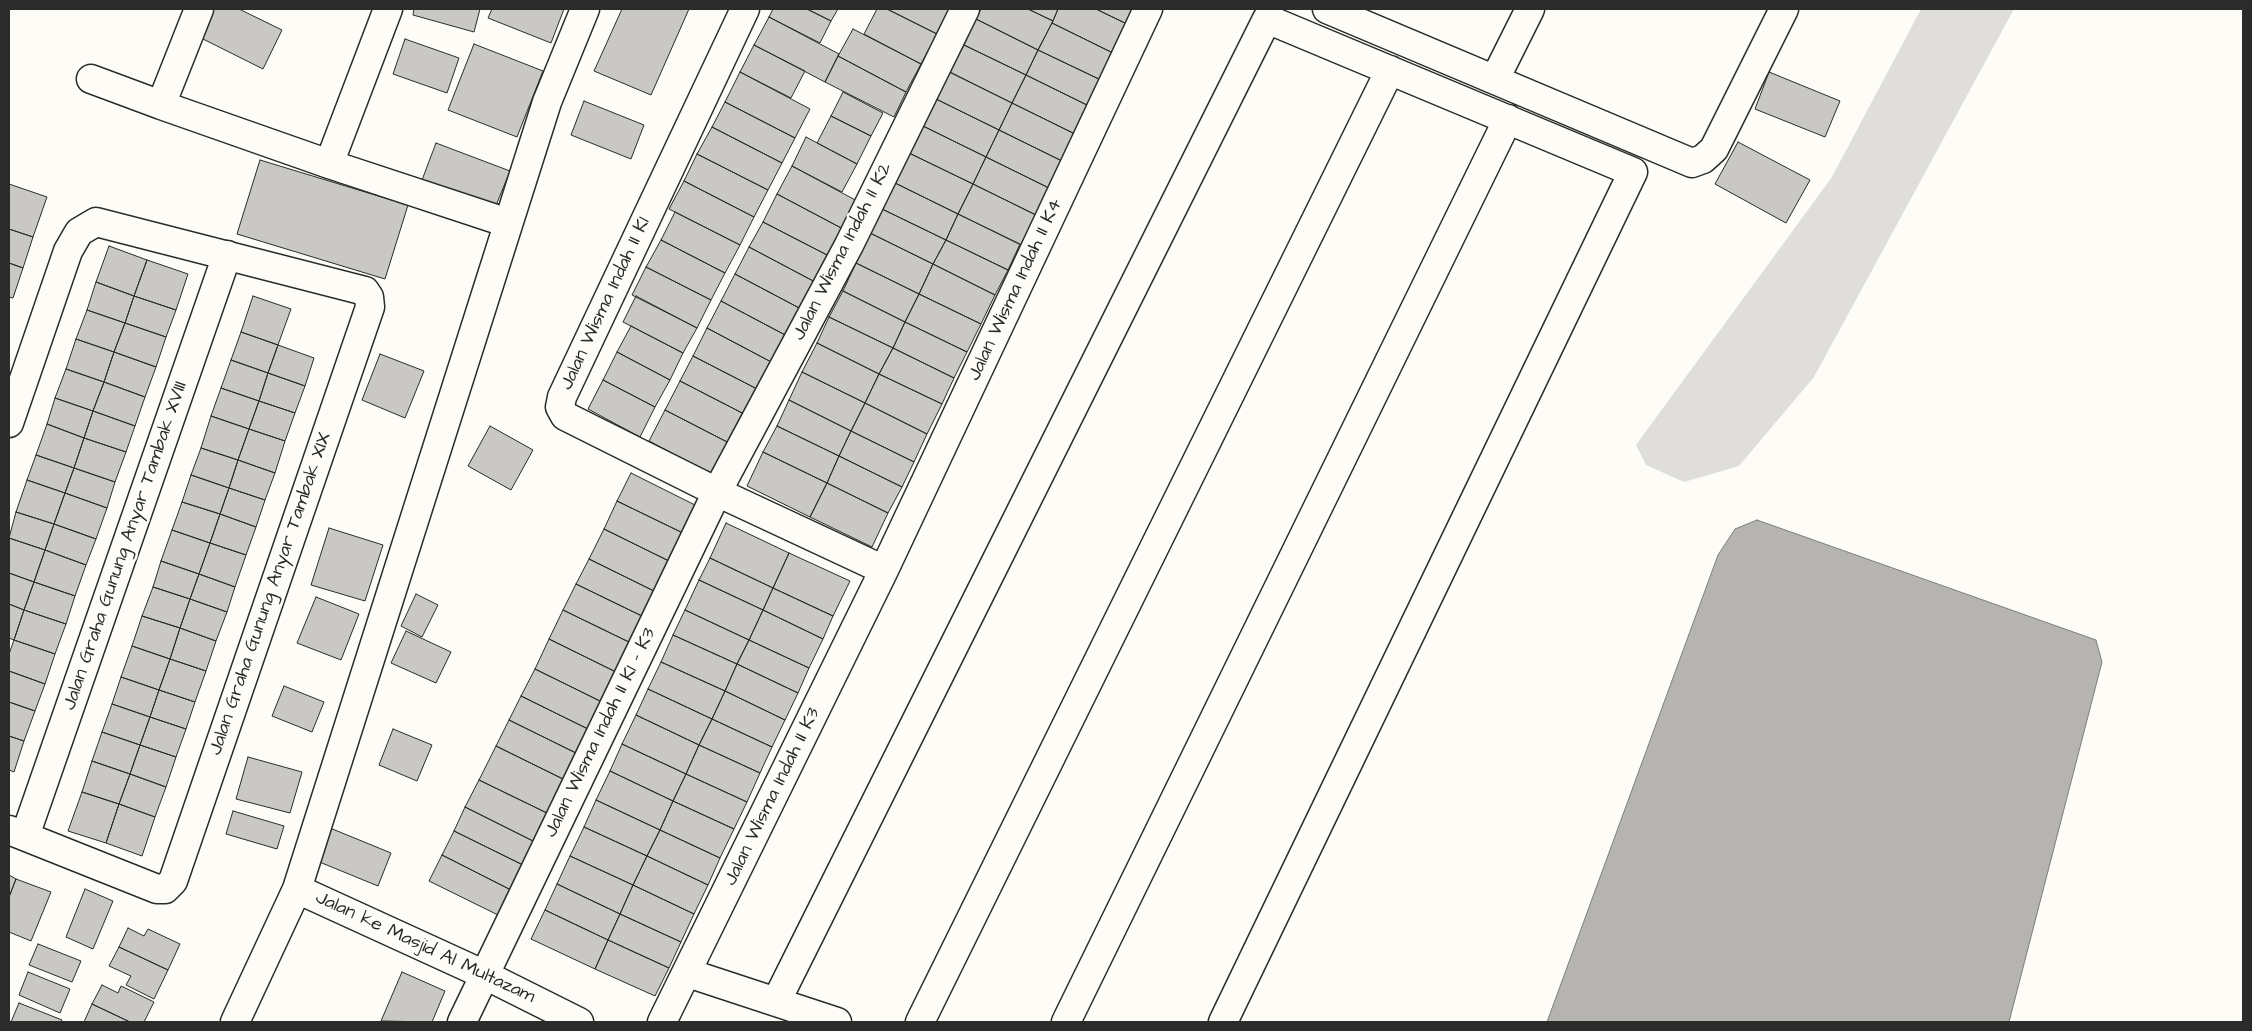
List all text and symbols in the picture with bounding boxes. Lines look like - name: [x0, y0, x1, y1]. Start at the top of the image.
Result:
- street label: Jalan Wisma Indah II K2: [788, 159, 898, 345]
- street label: Jalan Wisma Indah II K4: [964, 195, 1068, 385]
- street label: Jalan Wisma Indah II K1: [556, 214, 656, 394]
- street label: Jalan Graha Gunung Anyar Tambak XVIII: [59, 379, 193, 713]
- street label: Jalan Graha Gunung Anyar Tambak XIX: [205, 430, 337, 758]
- street label: Jalan Wisma Indah II K1 - K3: [540, 625, 662, 841]
- street label: Jalan Wisma Indah II K3: [720, 704, 826, 890]
- street label: Jalan ke Masjid Al Multazam: [311, 887, 539, 1009]

